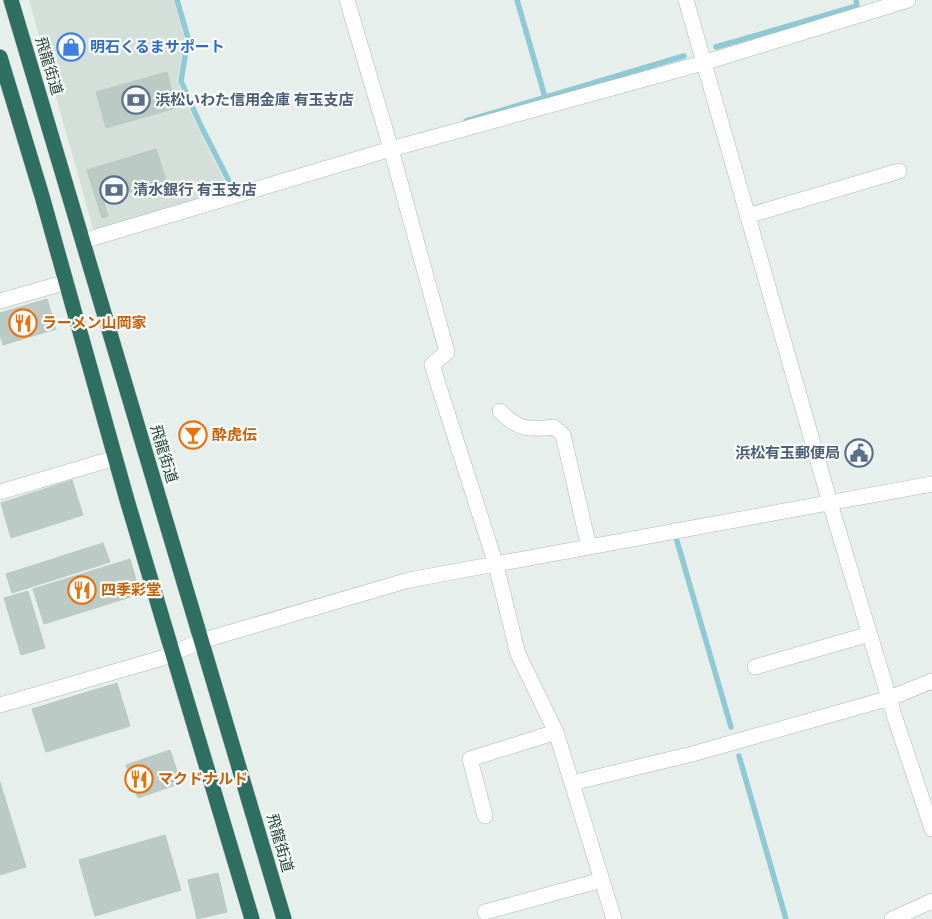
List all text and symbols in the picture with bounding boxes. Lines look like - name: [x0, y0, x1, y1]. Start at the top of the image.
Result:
- shop icon: 明石くるまサポート: [56, 32, 86, 62]
- street label: 飛龍街道: [30, 35, 65, 98]
- place label: 明石くるまサポート: [90, 39, 225, 58]
- bank icon: 浜松いわた信用金庫 有玉支店: [121, 85, 151, 115]
- place label: 浜松いわた信用金庫 有玉支店: [155, 92, 354, 111]
- bank icon: 清水銀行 有玉支店: [99, 175, 129, 205]
- place label: 清水銀行 有玉支店: [133, 182, 257, 201]
- restaurant icon: ラーメン山岡家: [8, 308, 38, 338]
- place label: ラーメン山岡家: [42, 315, 146, 334]
- bar icon: 酔虎伝: [178, 420, 208, 450]
- street label: 飛龍街道: [145, 423, 180, 486]
- place label: 酔虎伝: [212, 427, 257, 446]
- public building icon: 浜松有玉郵便局: [844, 438, 874, 468]
- place label: 浜松有玉郵便局: [735, 445, 840, 464]
- restaurant icon: 四季彩堂: [67, 575, 97, 605]
- place label: 四季彩堂: [101, 582, 161, 601]
- restaurant icon: マクドナルド: [124, 764, 154, 794]
- place label: マクドナルド: [158, 771, 248, 790]
- street label: 飛龍街道: [261, 812, 296, 875]

